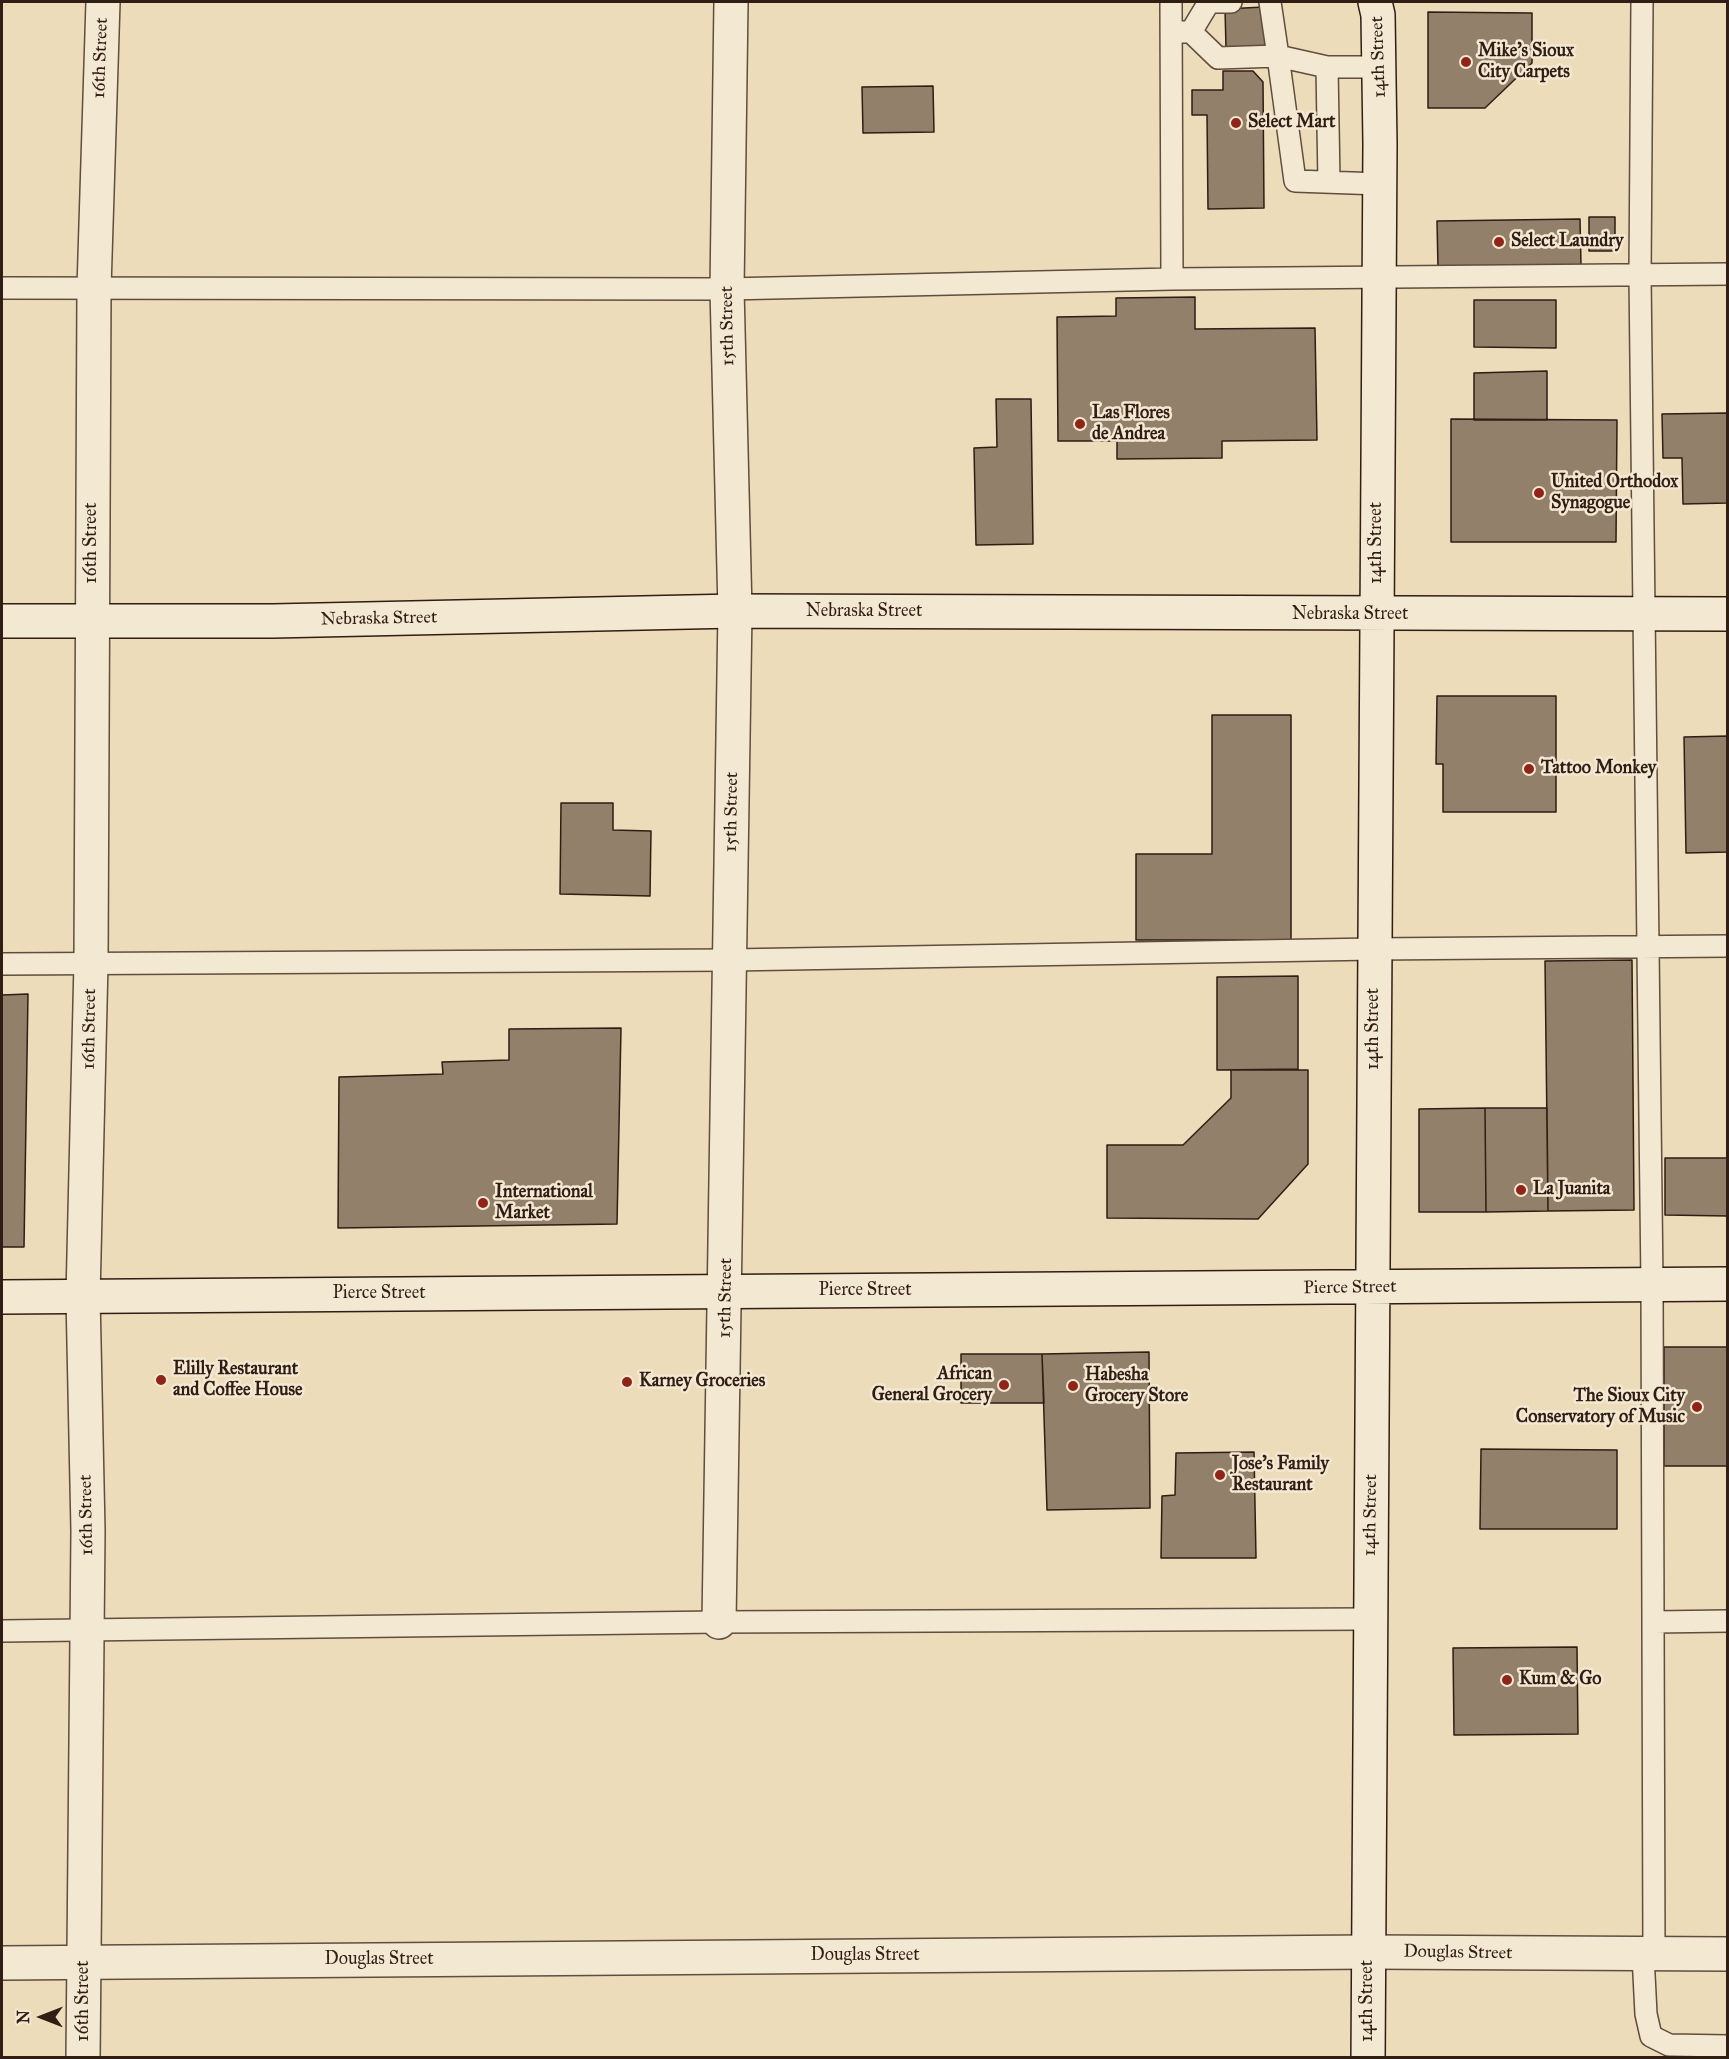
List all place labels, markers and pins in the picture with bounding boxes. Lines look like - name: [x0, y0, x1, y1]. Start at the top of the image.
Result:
- place label: Mike's Sioux City Carpets: [1478, 41, 1574, 84]
- marker: Mike's Sioux City Carpets: [1459, 55, 1473, 69]
- place label: Select Mart: [1248, 112, 1335, 134]
- marker: Select Mart: [1229, 116, 1243, 130]
- place label: Select Laundry: [1511, 231, 1623, 253]
- marker: Select Laundry: [1492, 235, 1506, 249]
- place label: Las Flores de Andrea: [1092, 403, 1170, 446]
- marker: Las Flores de Andrea: [1073, 417, 1087, 431]
- place label: United Orthodox Synagogue: [1551, 472, 1678, 514]
- marker: United Orthodox Synagogue: [1532, 486, 1546, 500]
- place label: Tattoo Monkey: [1541, 758, 1656, 780]
- marker: Tattoo Monkey: [1522, 762, 1536, 776]
- place label: La Juanita: [1533, 1179, 1610, 1201]
- place label: International Market: [495, 1182, 593, 1224]
- marker: La Juanita: [1514, 1183, 1528, 1197]
- marker: International Market: [476, 1196, 490, 1210]
- place label: Elilly Restaurant and Coffee House: [173, 1359, 303, 1402]
- place label: African General Grocery: [872, 1364, 992, 1406]
- place label: Habesha Grocery Store: [1085, 1365, 1188, 1408]
- place label: Karney Groceries: [639, 1371, 765, 1393]
- marker: Elilly Restaurant and Coffee House: [154, 1373, 168, 1387]
- marker: Karney Groceries: [620, 1375, 634, 1389]
- marker: African General Grocery: [997, 1378, 1011, 1392]
- marker: Habesha Grocery Store: [1066, 1379, 1080, 1393]
- place label: The Sioux City Conservatory of Music: [1516, 1386, 1685, 1428]
- marker: The Sioux City Conservatory of Music: [1690, 1400, 1704, 1414]
- place label: Jose's Family Restaurant: [1232, 1454, 1329, 1496]
- marker: Jose's Family Restaurant: [1213, 1468, 1227, 1482]
- place label: Kum & Go: [1519, 1669, 1602, 1691]
- marker: Kum & Go: [1500, 1673, 1514, 1687]

